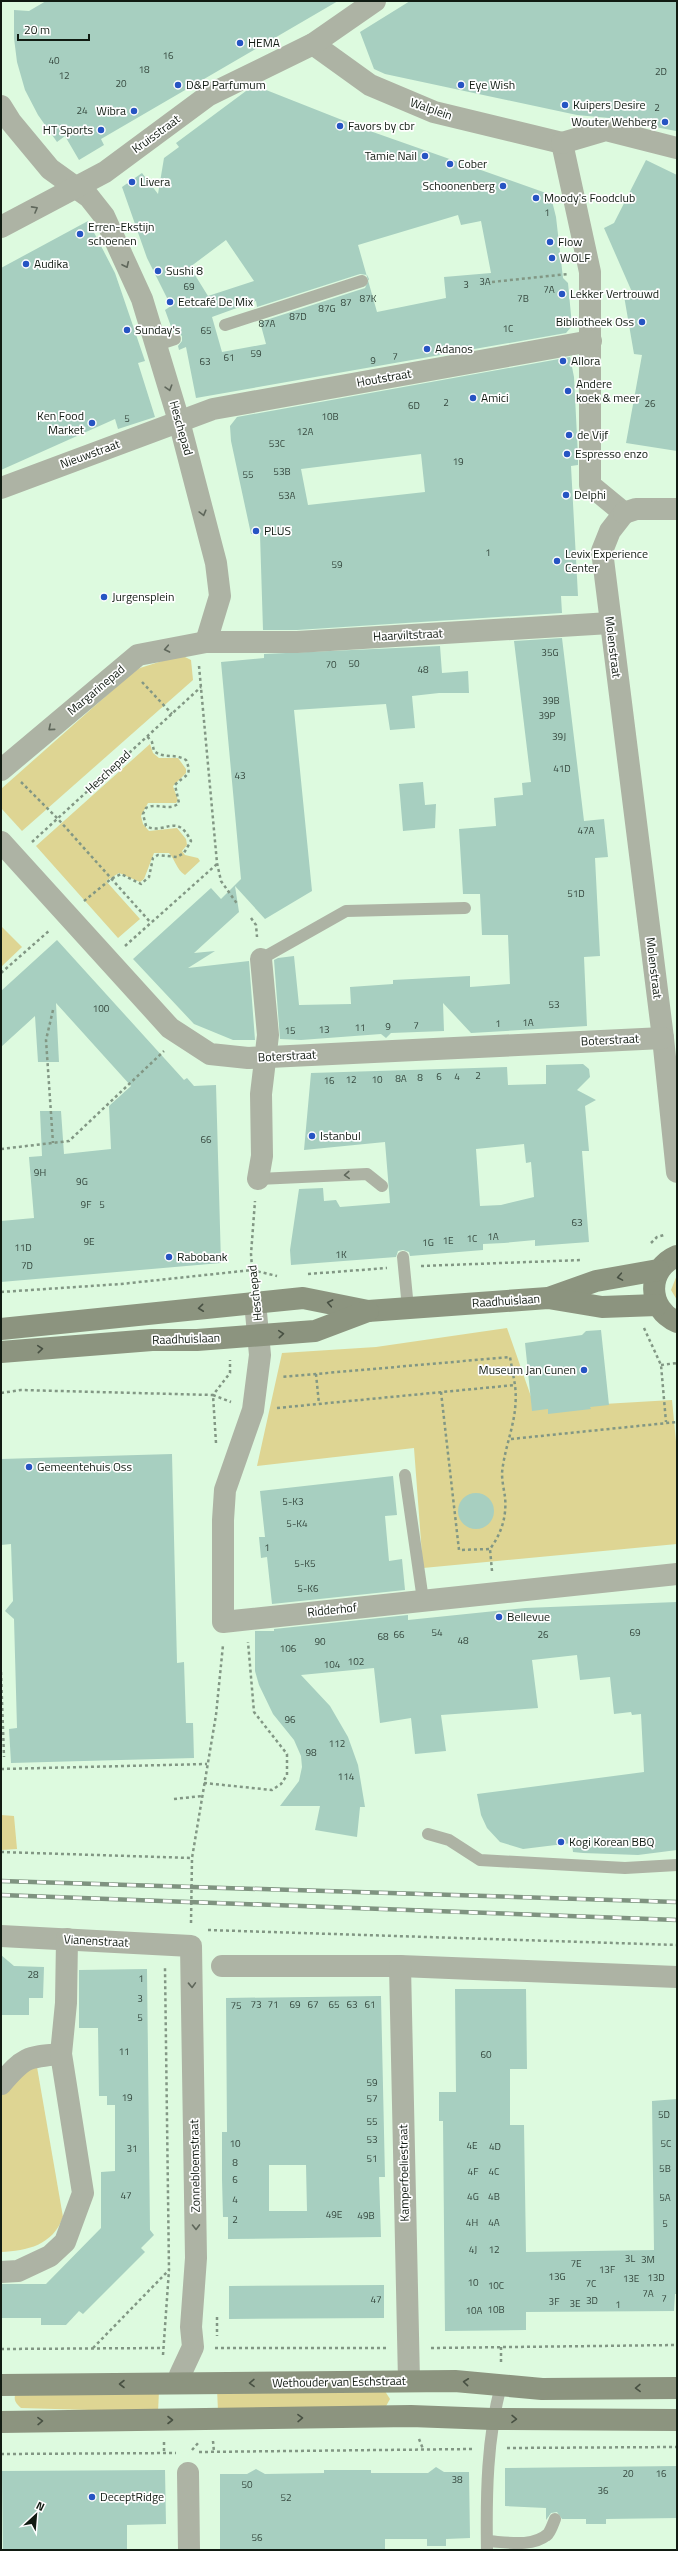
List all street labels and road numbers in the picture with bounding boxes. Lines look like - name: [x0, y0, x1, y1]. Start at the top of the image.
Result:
- street label: Walplein: [408, 92, 455, 125]
- street label: Kruisstraat: [128, 109, 184, 158]
- street label: Houtstraat: [355, 363, 413, 392]
- street label: Heschepad: [165, 398, 198, 457]
- street label: Nieuwstraat: [57, 434, 123, 473]
- street label: Molenstraat: [600, 615, 627, 680]
- street label: Haarviltstraat: [373, 623, 444, 646]
- street label: Margarinepad: [63, 660, 129, 719]
- street label: Heschepad: [81, 746, 135, 798]
- street label: Molenstraat: [641, 936, 668, 1001]
- street label: Boterstraat: [580, 1028, 640, 1051]
- street label: Boterstraat: [257, 1044, 317, 1067]
- street label: Heschepad: [242, 1264, 267, 1322]
- street label: Raadhuislaan: [471, 1289, 541, 1312]
- street label: Raadhuislaan: [152, 1328, 220, 1349]
- street label: Ridderhof: [306, 1597, 358, 1622]
- street label: Vianenstraat: [63, 1929, 130, 1952]
- street label: Zonnebloemstraat: [184, 2118, 205, 2213]
- street label: Kamperfoeliestraat: [393, 2123, 414, 2222]
- street label: Wethouder van Eschstraat: [272, 2371, 407, 2392]

